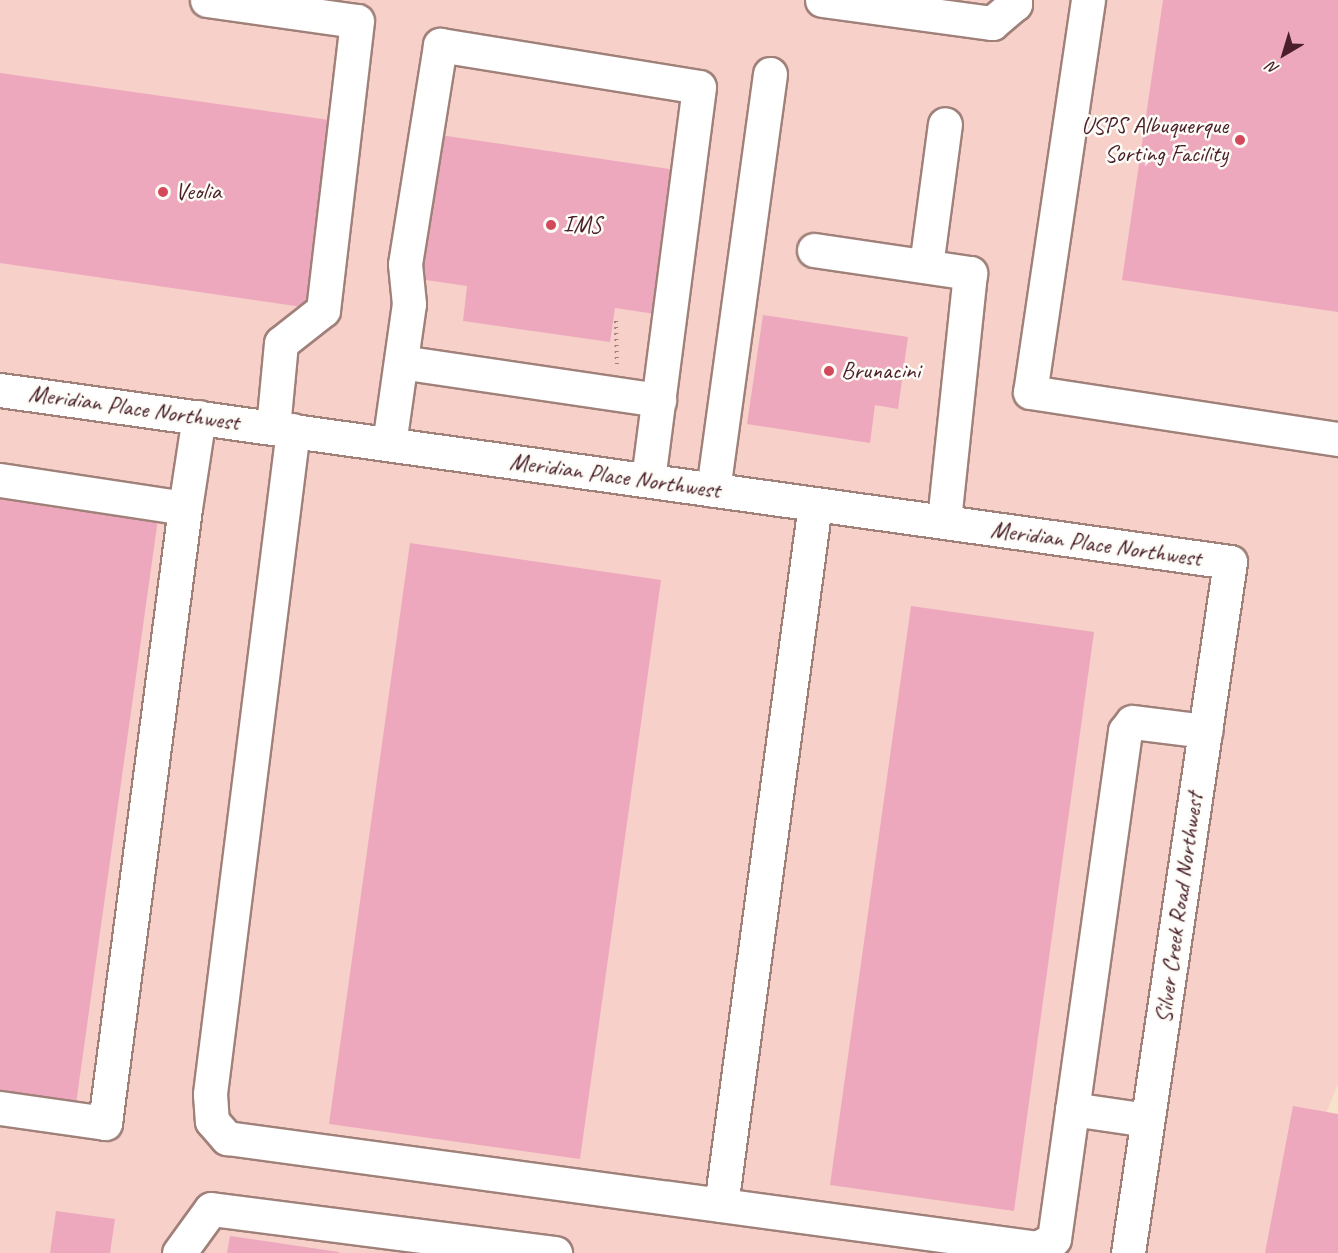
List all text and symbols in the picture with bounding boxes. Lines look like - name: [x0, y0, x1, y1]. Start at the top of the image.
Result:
- north arrow: [1254, 24, 1314, 84]
- text: N: [1263, 57, 1283, 79]
- place label: USPS Albuquerque Sorting Facility: [1081, 112, 1228, 168]
- marker: USPS Albuquerque Sorting Facility: [1233, 133, 1247, 147]
- place label: Veolia: [175, 178, 221, 206]
- marker: Veolia: [156, 185, 170, 199]
- place label: IMS: [563, 211, 602, 239]
- marker: IMS: [544, 218, 558, 232]
- place label: Brunacini: [841, 357, 920, 385]
- marker: Brunacini: [822, 364, 836, 378]
- street label: Meridian Place Northwest: [26, 379, 242, 437]
- street label: Meridian Place Northwest: [507, 447, 723, 505]
- street label: Meridian Place Northwest: [988, 515, 1204, 573]
- street label: Silver Creek Road Northwest: [1148, 790, 1210, 1026]

